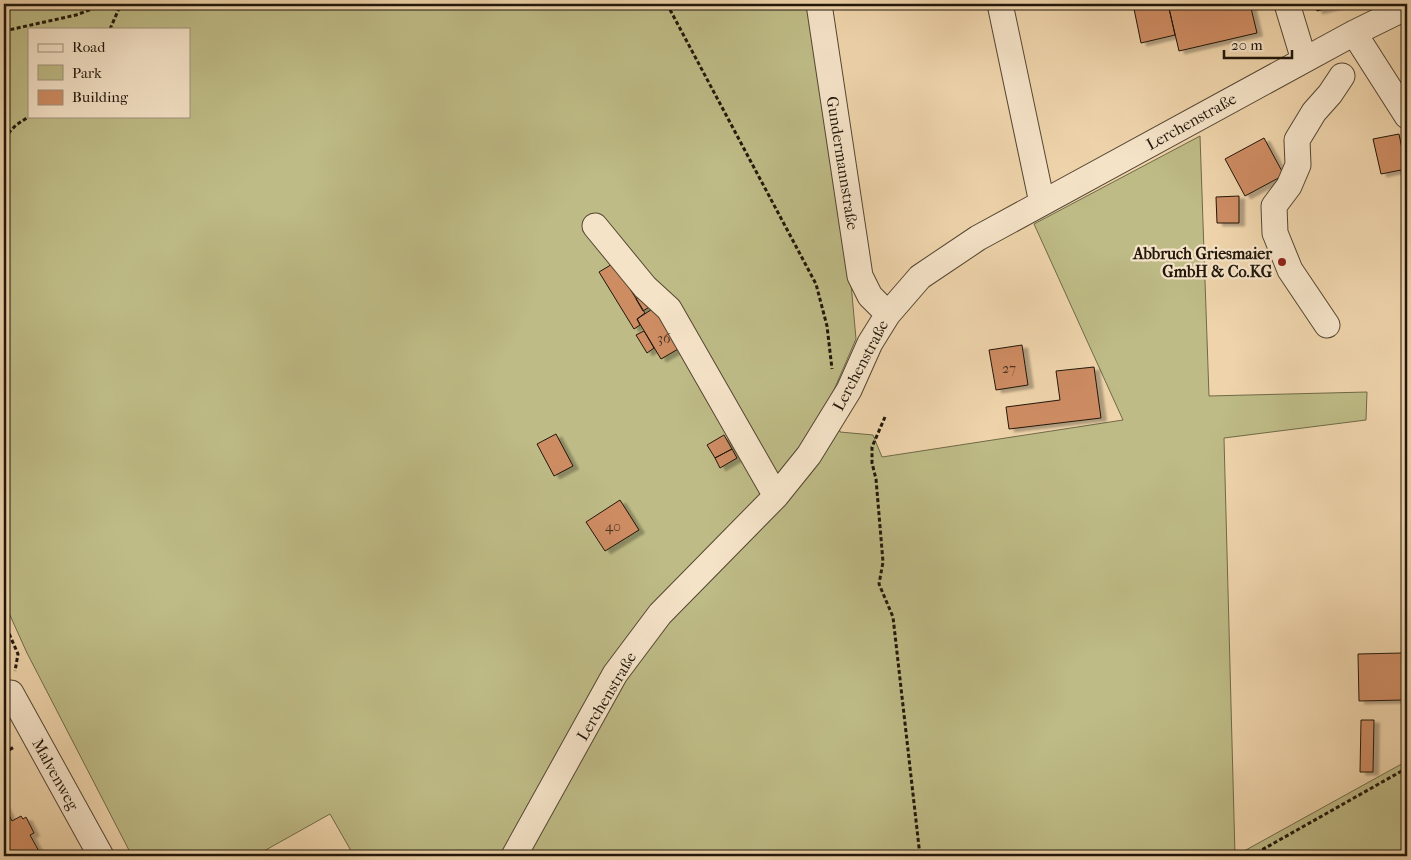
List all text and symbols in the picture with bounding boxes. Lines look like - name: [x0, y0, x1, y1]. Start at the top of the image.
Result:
- legend: [28, 28, 190, 118]
- scale bar: [1224, 28, 1291, 60]
- text: 20 m: [1231, 36, 1263, 54]
- text: Road: [72, 38, 106, 56]
- text: Park: [72, 64, 102, 82]
- text: Building: [72, 88, 129, 106]
- street label: Lerchenstraße: [1143, 89, 1240, 154]
- street label: Gundermannstraße: [823, 95, 862, 231]
- place label: Abbruch Griesmaier GmbH & Co.KG: [1132, 244, 1273, 281]
- marker: Abbruch Griesmaier GmbH & Co.KG: [1276, 256, 1288, 268]
- street label: Lerchenstraße: [829, 317, 892, 414]
- house number: 36: [657, 330, 671, 347]
- house number: 27: [1002, 360, 1016, 377]
- house number: 40: [605, 518, 621, 535]
- street label: Lerchenstraße: [573, 648, 640, 744]
- street label: Malvenweg: [28, 735, 83, 814]

